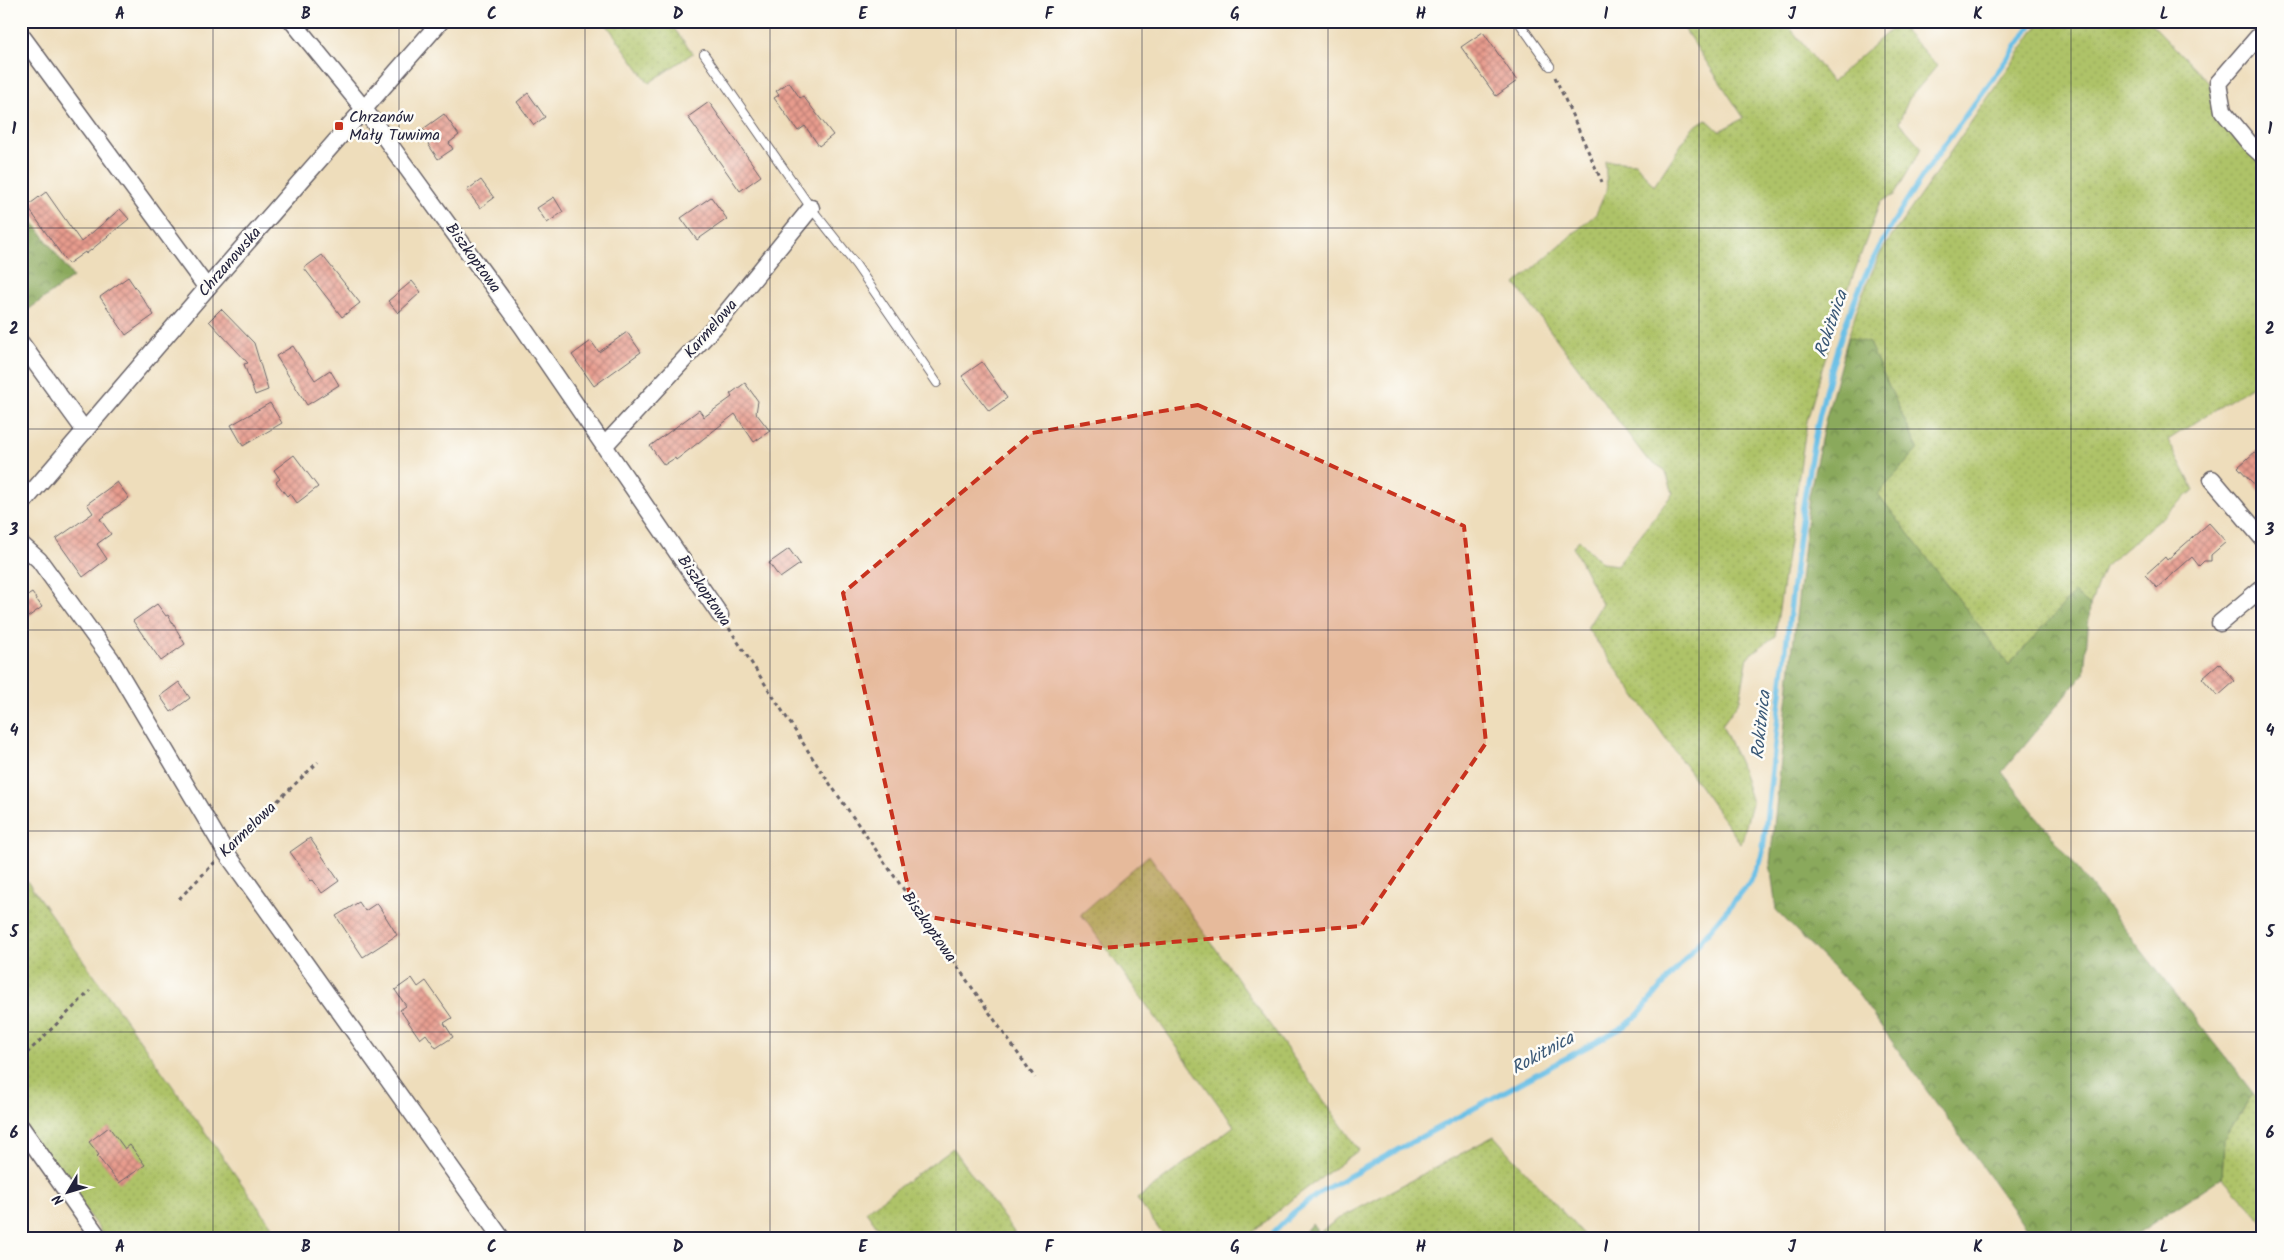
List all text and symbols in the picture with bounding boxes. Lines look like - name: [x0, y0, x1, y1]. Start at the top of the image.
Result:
- text: A: [115, 2, 125, 27]
- text: B: [301, 2, 311, 27]
- text: C: [487, 2, 497, 27]
- text: D: [673, 2, 684, 27]
- text: E: [859, 2, 869, 27]
- text: F: [1045, 2, 1055, 27]
- text: G: [1230, 2, 1240, 27]
- text: H: [1416, 2, 1426, 27]
- text: I: [1604, 2, 1609, 27]
- text: J: [1788, 2, 1797, 27]
- text: K: [1973, 2, 1983, 27]
- text: L: [2160, 2, 2168, 27]
- place label: Chrzanów Mały Tuwima: [349, 105, 440, 148]
- text: 1: [12, 117, 17, 142]
- text: 1: [2268, 117, 2273, 142]
- marker: Chrzanów Mały Tuwima: [333, 120, 345, 132]
- street label: Biszkoptowa: [439, 217, 507, 299]
- street label: Chrzanowska: [192, 221, 268, 303]
- water label: Rokitnica: [1807, 285, 1857, 361]
- street label: Karmelowa: [678, 294, 744, 364]
- text: 2: [9, 317, 19, 342]
- text: 2: [2265, 317, 2275, 342]
- text: 3: [9, 518, 19, 543]
- text: 3: [2265, 518, 2275, 543]
- street label: Biszkoptowa: [671, 550, 737, 632]
- water label: Rokitnica: [1744, 688, 1780, 761]
- text: 4: [10, 719, 19, 744]
- text: 4: [2266, 719, 2275, 744]
- street label: Karmelowa: [214, 796, 282, 864]
- street label: Biszkoptowa: [895, 886, 963, 968]
- text: 5: [9, 920, 20, 945]
- text: 5: [2265, 920, 2276, 945]
- water label: Rokitnica: [1506, 1024, 1581, 1083]
- text: 6: [10, 1121, 19, 1146]
- text: 6: [2266, 1121, 2275, 1146]
- north arrow: [42, 1168, 92, 1218]
- text: N: [47, 1189, 70, 1210]
- text: A: [115, 1235, 125, 1260]
- text: B: [301, 1235, 311, 1260]
- text: C: [487, 1235, 497, 1260]
- text: D: [673, 1235, 684, 1260]
- text: E: [859, 1235, 869, 1260]
- text: F: [1045, 1235, 1055, 1260]
- text: G: [1230, 1235, 1240, 1260]
- text: H: [1416, 1235, 1426, 1260]
- text: I: [1604, 1235, 1609, 1260]
- text: J: [1788, 1235, 1797, 1260]
- text: K: [1973, 1235, 1983, 1260]
- text: L: [2160, 1235, 2168, 1260]

